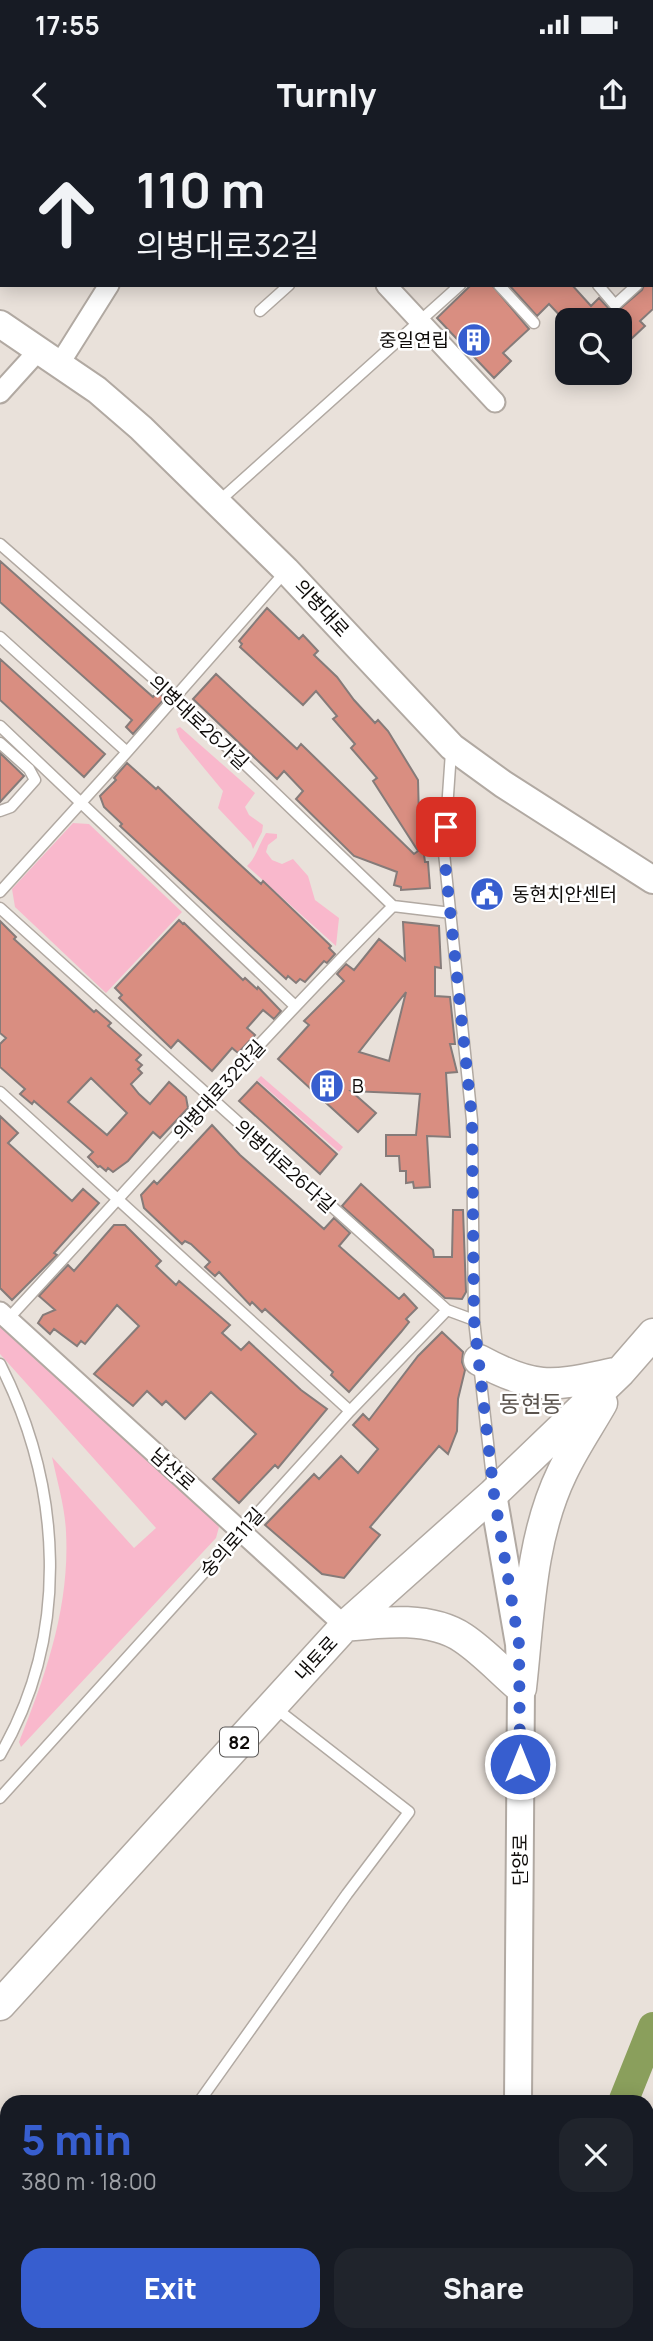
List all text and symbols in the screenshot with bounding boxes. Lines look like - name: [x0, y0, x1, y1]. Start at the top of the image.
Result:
- text: 17:55: [35, 7, 100, 43]
- text: Turnly: [277, 73, 376, 117]
- icon: back: [21, 76, 59, 114]
- icon: share: [594, 76, 632, 114]
- text: 110 m: [136, 156, 265, 223]
- icon: ahead: [21, 168, 112, 259]
- text: 의병대로32길: [136, 223, 319, 267]
- map controls: [555, 308, 632, 385]
- button: search: [555, 308, 632, 385]
- building icon: 중일연립: [455, 321, 493, 359]
- place label: 중일연립: [379, 327, 449, 353]
- street label: 의병대로: [289, 574, 355, 642]
- street label: 의병대로26가길: [144, 669, 254, 775]
- pin: [416, 797, 476, 857]
- icon: arrive: [427, 808, 465, 846]
- public building icon: 동현치안센터: [468, 875, 506, 913]
- place label: 동현치안센터: [512, 881, 617, 907]
- street label: 의병대로32안길: [167, 1034, 271, 1146]
- building icon: B: [308, 1067, 346, 1105]
- place label: B: [352, 1073, 364, 1099]
- street label: 의병대로26다길: [229, 1114, 341, 1218]
- district label: 동현동: [499, 1387, 563, 1419]
- street label: 남산로: [145, 1442, 201, 1496]
- street label: 숭의로11길: [194, 1502, 270, 1582]
- street label: 내토로: [289, 1630, 343, 1686]
- position arrow: [483, 1727, 557, 1801]
- road number: 82: [220, 1728, 258, 1756]
- street label: 단양로: [507, 1834, 533, 1886]
- text: 5 min: [21, 2110, 132, 2168]
- button: close: [559, 2118, 633, 2192]
- text: 380 m · 18:00: [21, 2165, 157, 2197]
- button: Exit: [21, 2248, 320, 2328]
- button: Share: [334, 2248, 633, 2328]

